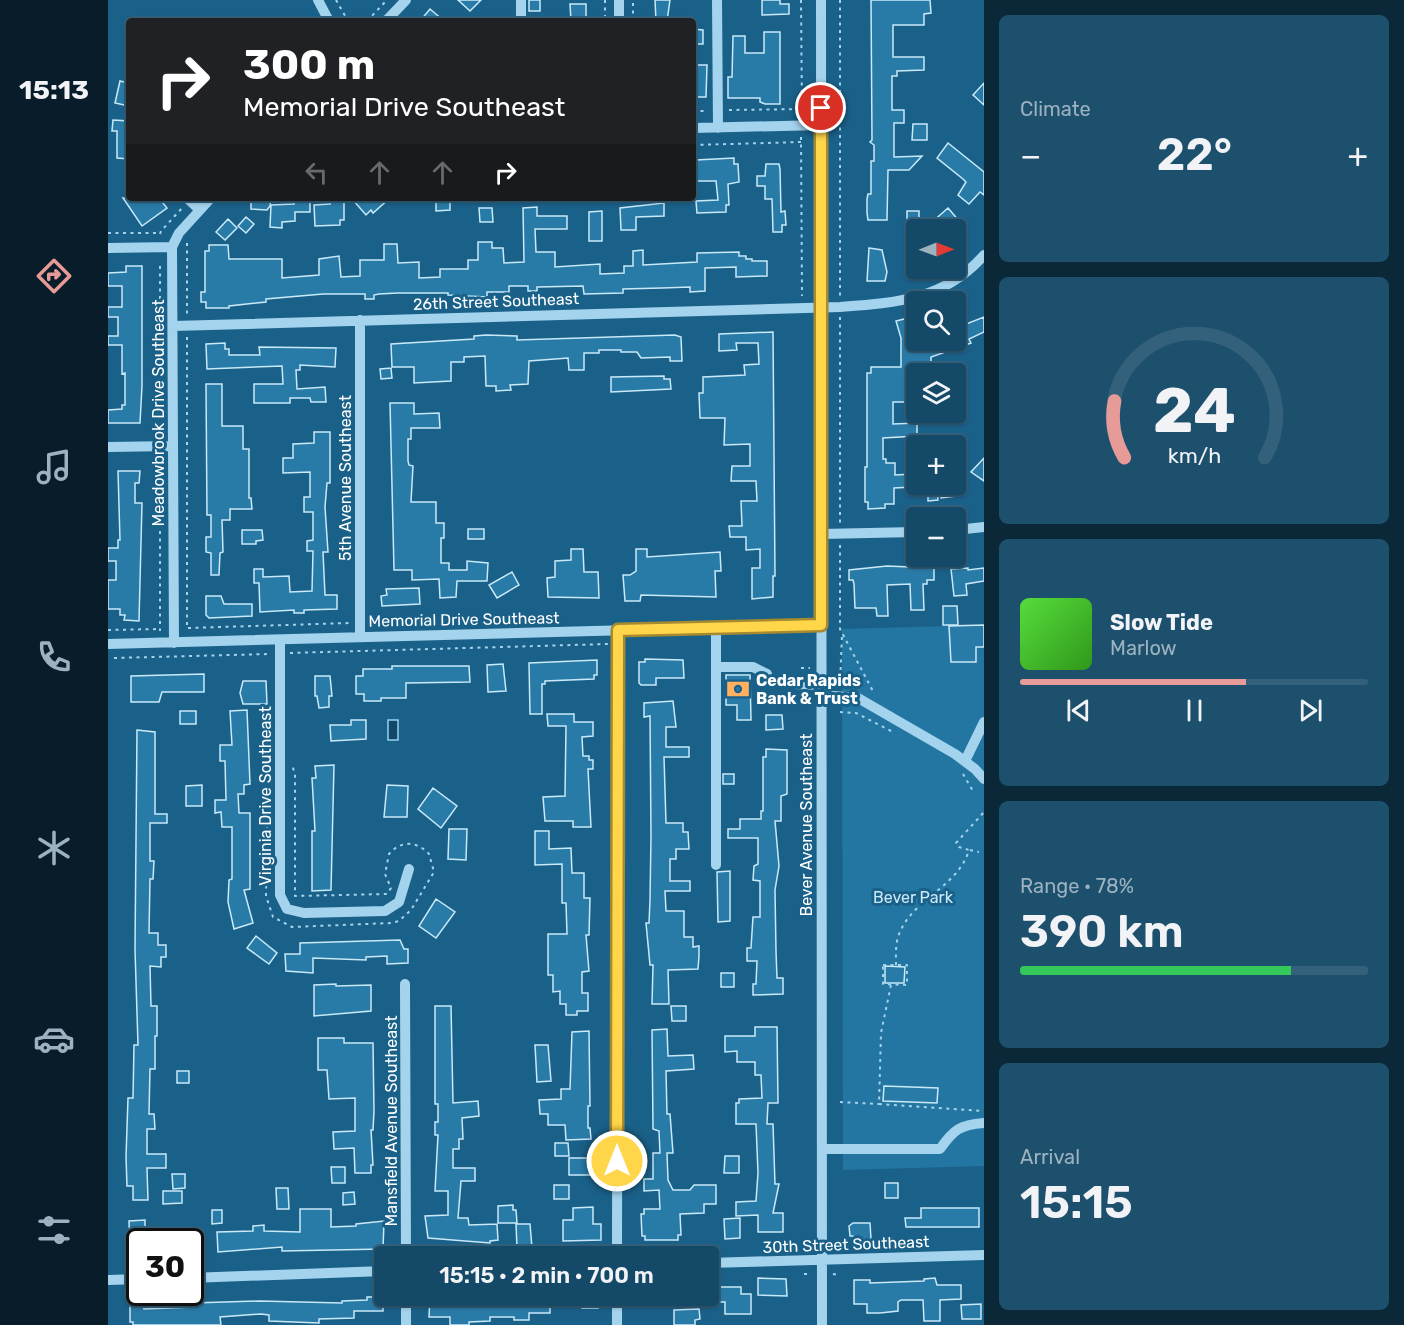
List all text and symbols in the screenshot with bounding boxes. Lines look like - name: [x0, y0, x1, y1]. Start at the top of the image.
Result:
- text: 300 m: [243, 40, 375, 90]
- icon: right: [144, 42, 222, 120]
- text: 15:13: [19, 74, 89, 106]
- pin: [795, 82, 846, 133]
- text: Memorial Drive Southeast: [243, 91, 565, 123]
- icon: arrive: [804, 91, 837, 124]
- text: Climate: [1020, 97, 1091, 121]
- text: 22°: [1157, 128, 1232, 181]
- text: −: [1020, 136, 1041, 175]
- text: +: [1347, 136, 1368, 175]
- icon: left: [300, 156, 333, 189]
- icon: ahead: [363, 156, 396, 189]
- icon: ahead: [426, 156, 459, 189]
- icon: right: [489, 156, 522, 189]
- north arrow: [906, 219, 966, 279]
- map controls: [906, 219, 966, 567]
- icon: directions: [33, 255, 75, 297]
- street label: 26th Street Southeast: [413, 289, 579, 314]
- button: search: [906, 291, 966, 351]
- street label: Meadowbrook Drive Southeast: [149, 299, 168, 527]
- button: layers: [906, 363, 966, 423]
- text: 24: [1153, 374, 1235, 448]
- street label: 5th Avenue Southeast: [336, 395, 355, 561]
- button: +: [906, 435, 966, 495]
- text: km/h: [1167, 443, 1221, 468]
- icon: music: [33, 446, 75, 488]
- button: −: [906, 507, 966, 567]
- street label: Memorial Drive Southeast: [368, 608, 560, 631]
- text: Slow Tide: [1110, 609, 1213, 636]
- icon: phone: [33, 636, 75, 678]
- text: Marlow: [1110, 636, 1177, 660]
- place label: Cedar Rapids Bank & Trust: [756, 671, 861, 708]
- bank icon: Cedar Rapids Bank & Trust: [725, 676, 751, 702]
- icon: previous: [1062, 694, 1095, 727]
- icon: pause: [1178, 694, 1211, 727]
- icon: next: [1294, 694, 1327, 727]
- street label: Virginia Drive Southeast: [256, 706, 275, 886]
- street label: Bever Avenue Southeast: [797, 733, 816, 917]
- icon: climate: [33, 827, 75, 869]
- text: Range · 78%: [1020, 874, 1134, 898]
- park label: Bever Park: [873, 888, 954, 907]
- text: 390 km: [1020, 905, 1184, 958]
- street label: Mansfield Avenue Southeast: [382, 1016, 401, 1226]
- icon: car: [33, 1018, 75, 1060]
- position arrow: [585, 1129, 649, 1193]
- text: Arrival: [1020, 1145, 1080, 1169]
- text: 15:15: [1020, 1176, 1133, 1229]
- icon: filters: [33, 1209, 75, 1251]
- speed limit sign: 30: [126, 1228, 204, 1306]
- street label: 30th Street Southeast: [762, 1232, 930, 1257]
- text: 15:15 · 2 min · 700 m: [439, 1262, 654, 1289]

